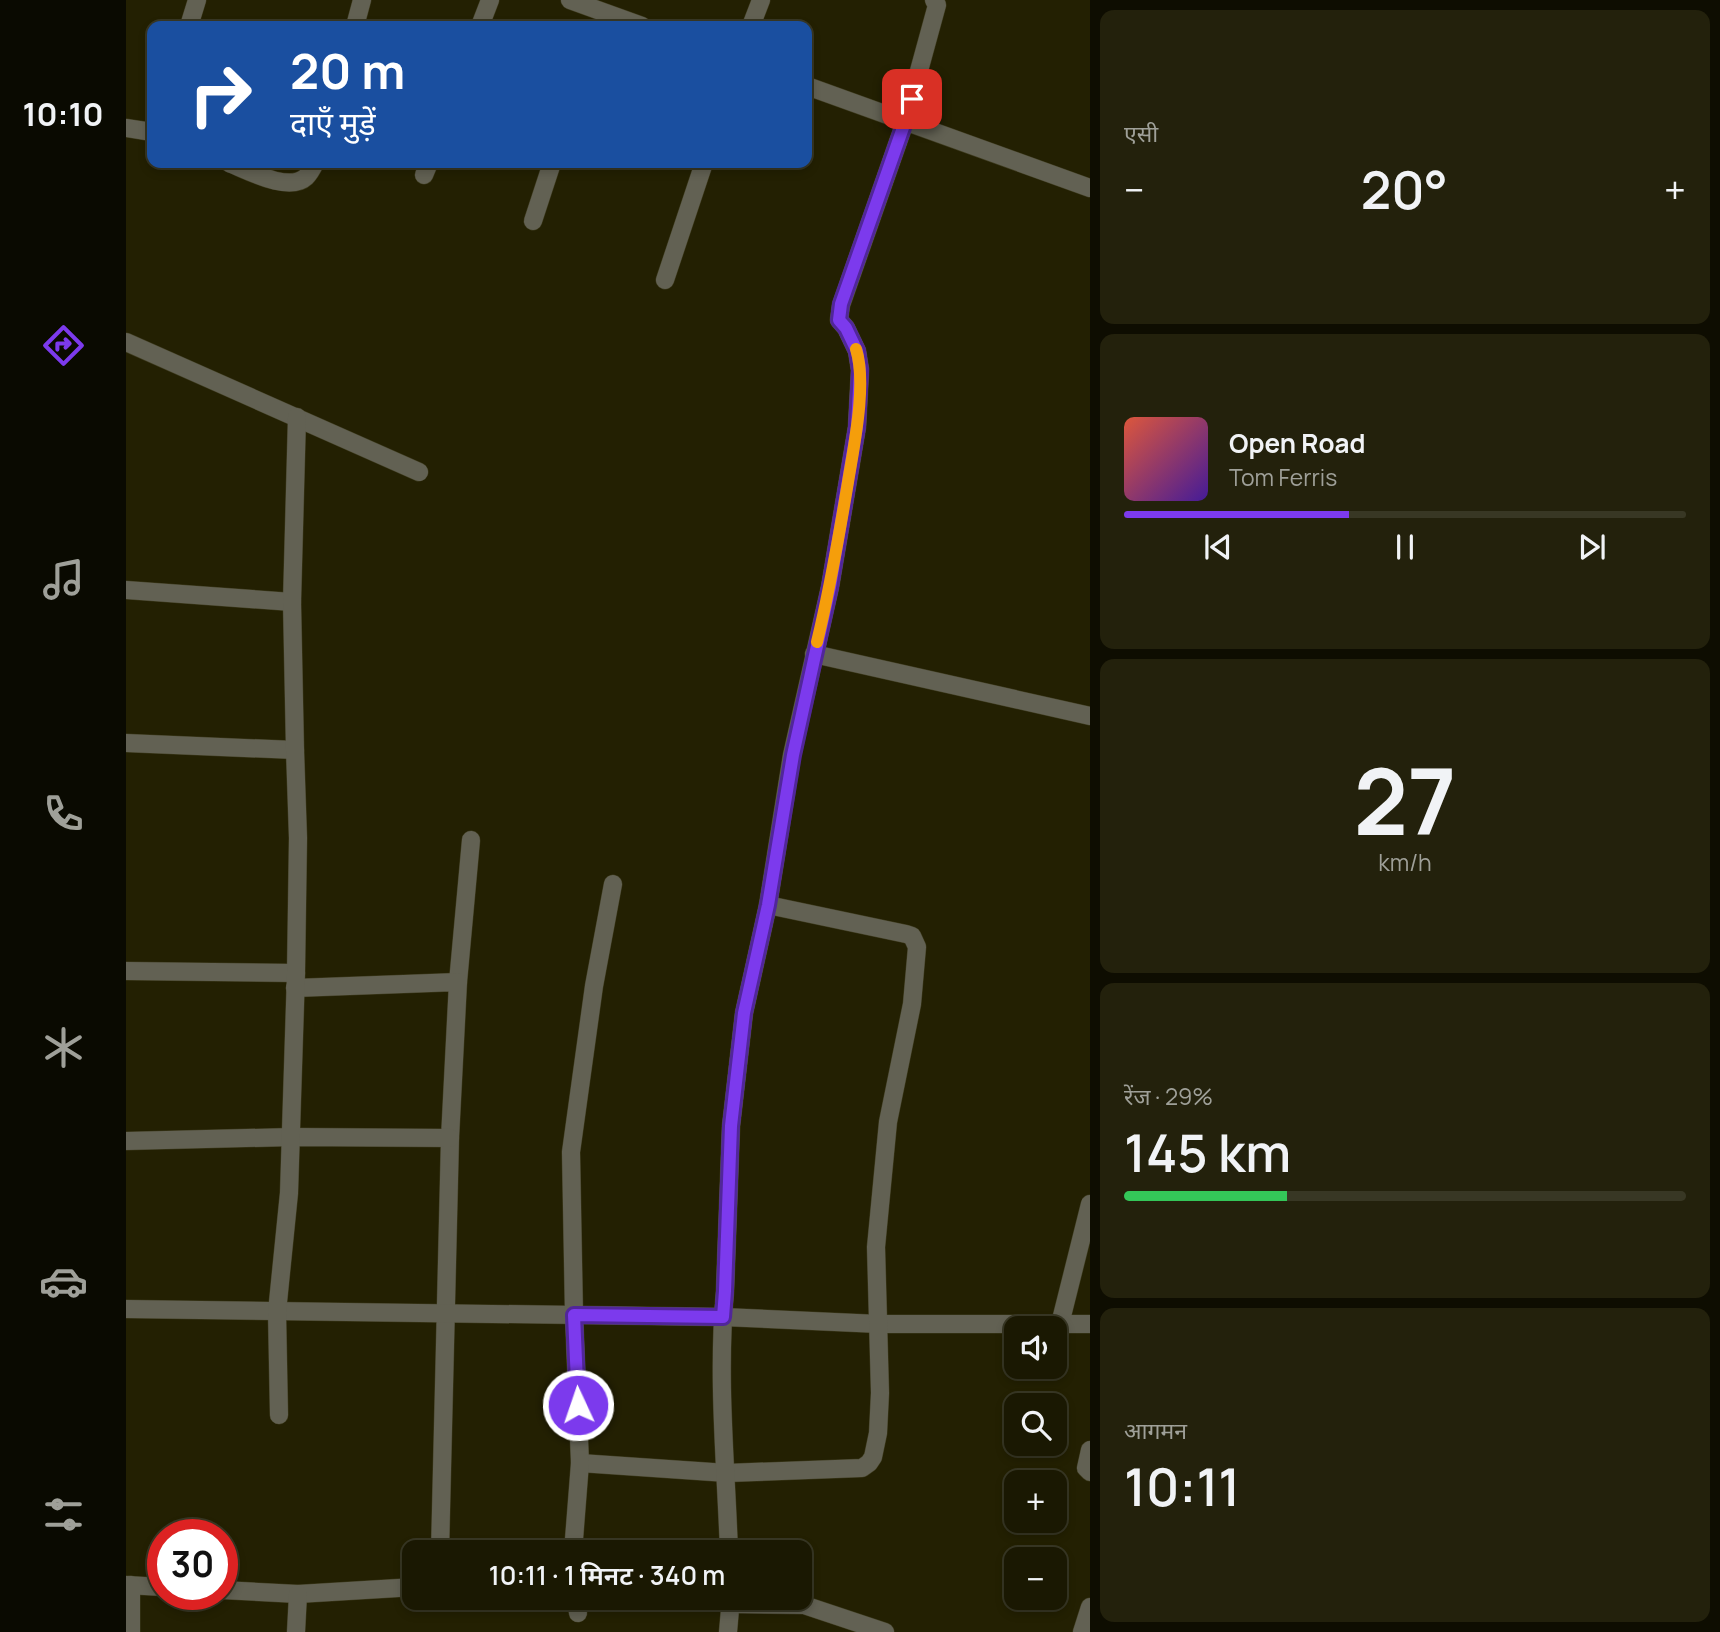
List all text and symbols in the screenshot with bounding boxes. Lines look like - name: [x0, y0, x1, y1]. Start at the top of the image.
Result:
- text: 20 m: [290, 37, 405, 104]
- icon: right: [175, 49, 266, 140]
- pin: [882, 69, 942, 129]
- icon: arrive: [893, 80, 931, 118]
- text: 10:10: [22, 92, 104, 136]
- text: दाएँ मुड़ें: [290, 101, 376, 145]
- text: एसी: [1124, 117, 1158, 149]
- text: 20°: [1361, 154, 1448, 225]
- text: −: [1124, 163, 1145, 215]
- text: +: [1664, 163, 1686, 215]
- icon: directions: [39, 321, 88, 370]
- text: Open Road: [1229, 425, 1365, 461]
- text: Tom Ferris: [1229, 461, 1337, 493]
- icon: previous: [1199, 528, 1237, 566]
- icon: pause: [1386, 528, 1424, 566]
- icon: next: [1573, 528, 1611, 566]
- icon: music: [39, 555, 88, 604]
- text: 27: [1354, 738, 1456, 862]
- icon: phone: [39, 789, 88, 838]
- text: km/h: [1378, 846, 1432, 878]
- icon: climate: [39, 1023, 88, 1072]
- text: रेंज · 29%: [1124, 1080, 1213, 1112]
- text: 145 km: [1124, 1117, 1291, 1188]
- icon: car: [39, 1257, 88, 1306]
- map controls: [1004, 1316, 1067, 1610]
- button: sound: [1004, 1316, 1067, 1379]
- position arrow: [541, 1368, 615, 1442]
- button: search: [1004, 1393, 1067, 1456]
- text: आगमन: [1124, 1414, 1187, 1446]
- text: 10:11: [1124, 1451, 1240, 1522]
- button: +: [1004, 1470, 1067, 1533]
- icon: filters: [39, 1490, 88, 1539]
- speed limit sign: 30: [147, 1519, 238, 1610]
- button: −: [1004, 1547, 1067, 1610]
- text: 10:11 · 1 मिनट · 340 m: [489, 1557, 725, 1593]

